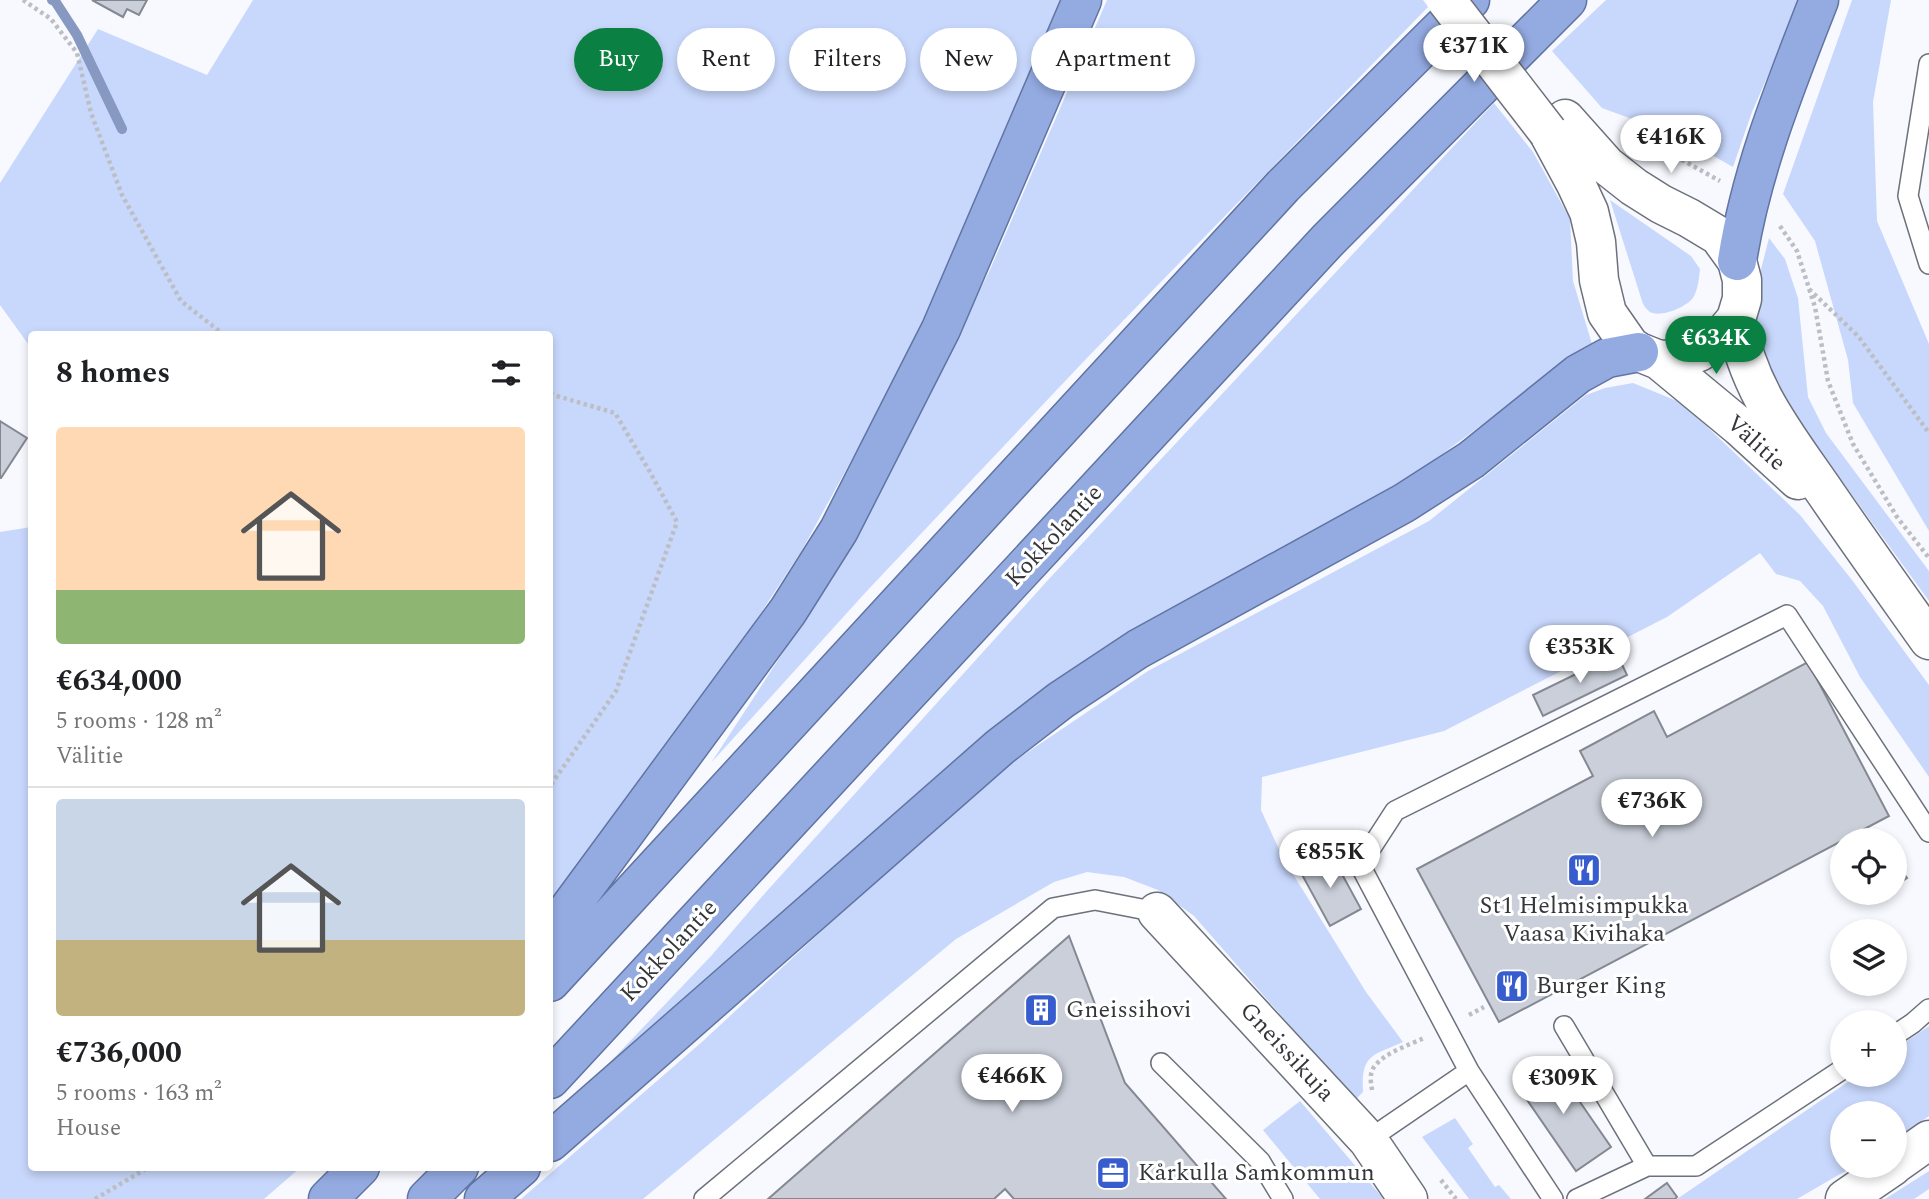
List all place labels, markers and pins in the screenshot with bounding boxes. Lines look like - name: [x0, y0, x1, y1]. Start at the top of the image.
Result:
- pin: €371K: [1425, 24, 1523, 84]
- pin: €416K: [1622, 116, 1720, 175]
- pin: €634K: [1667, 316, 1765, 376]
- pin: €353K: [1531, 626, 1629, 685]
- pin: €736K: [1603, 780, 1701, 839]
- pin: €855K: [1281, 830, 1379, 890]
- restaurant icon: St1 Helmisimpukka Vaasa Kivihaka: [1565, 851, 1603, 889]
- place label: St1 Helmisimpukka Vaasa Kivihaka: [1479, 888, 1689, 952]
- restaurant icon: Burger King: [1493, 967, 1531, 1005]
- place label: Burger King: [1536, 968, 1666, 1004]
- building icon: Gneissihovi: [1022, 991, 1060, 1029]
- place label: Gneissihovi: [1066, 992, 1192, 1028]
- pin: €466K: [963, 1054, 1061, 1114]
- pin: €309K: [1514, 1056, 1612, 1116]
- office icon: Kårkulla Samkommun: [1094, 1154, 1132, 1192]
- place label: Kårkulla Samkommun: [1138, 1155, 1375, 1191]

